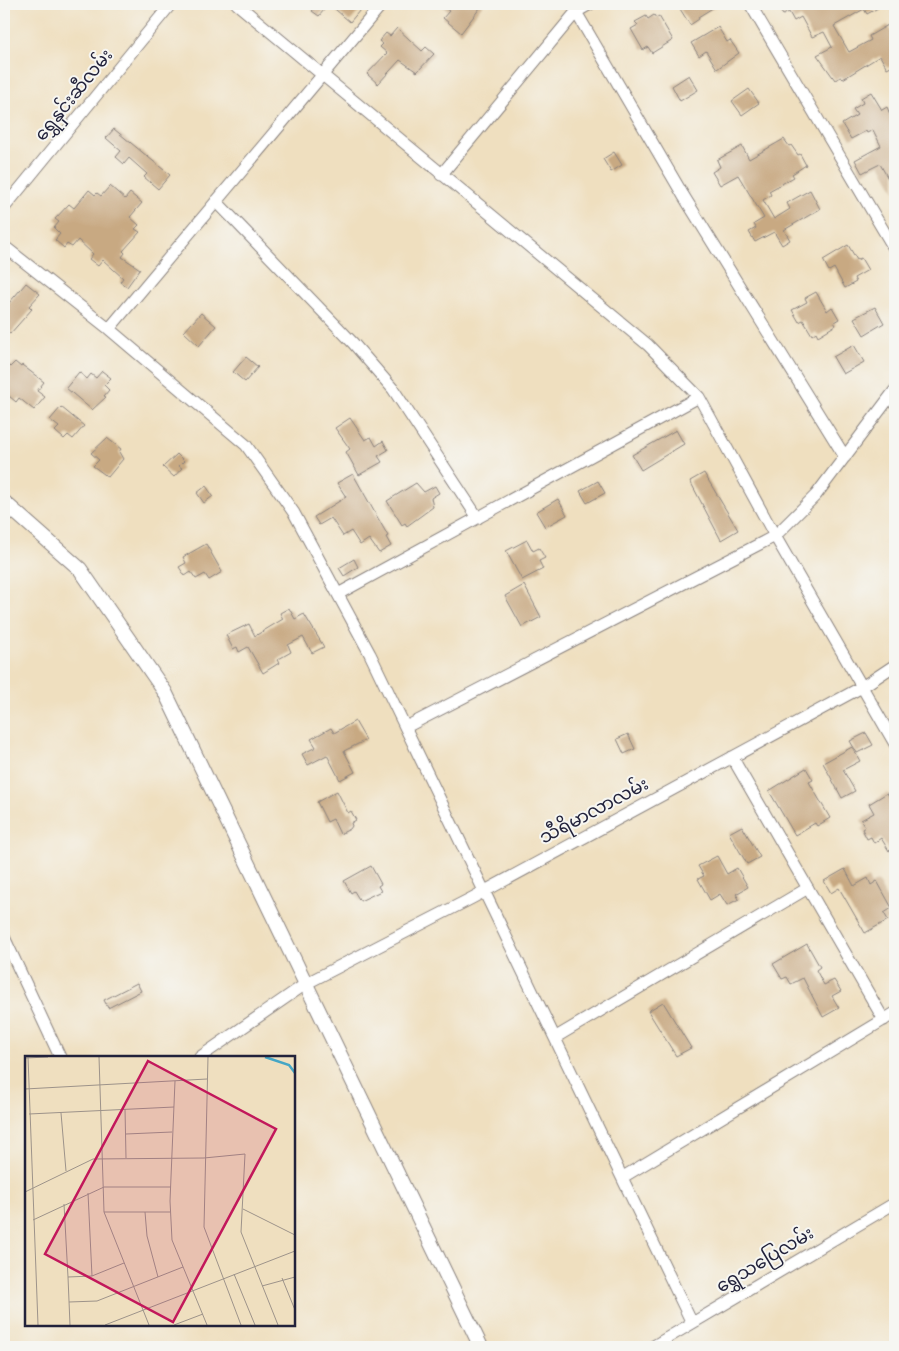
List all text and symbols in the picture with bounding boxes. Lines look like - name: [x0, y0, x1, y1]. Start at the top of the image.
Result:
- street label: ရွှေနှင်းဆီလမ်း: [28, 42, 120, 148]
- street label: သီရိမာလာလမ်း: [534, 770, 654, 852]
- inset map: [25, 1056, 295, 1326]
- street label: ရွှေသပြေလမ်း: [711, 1220, 820, 1301]

